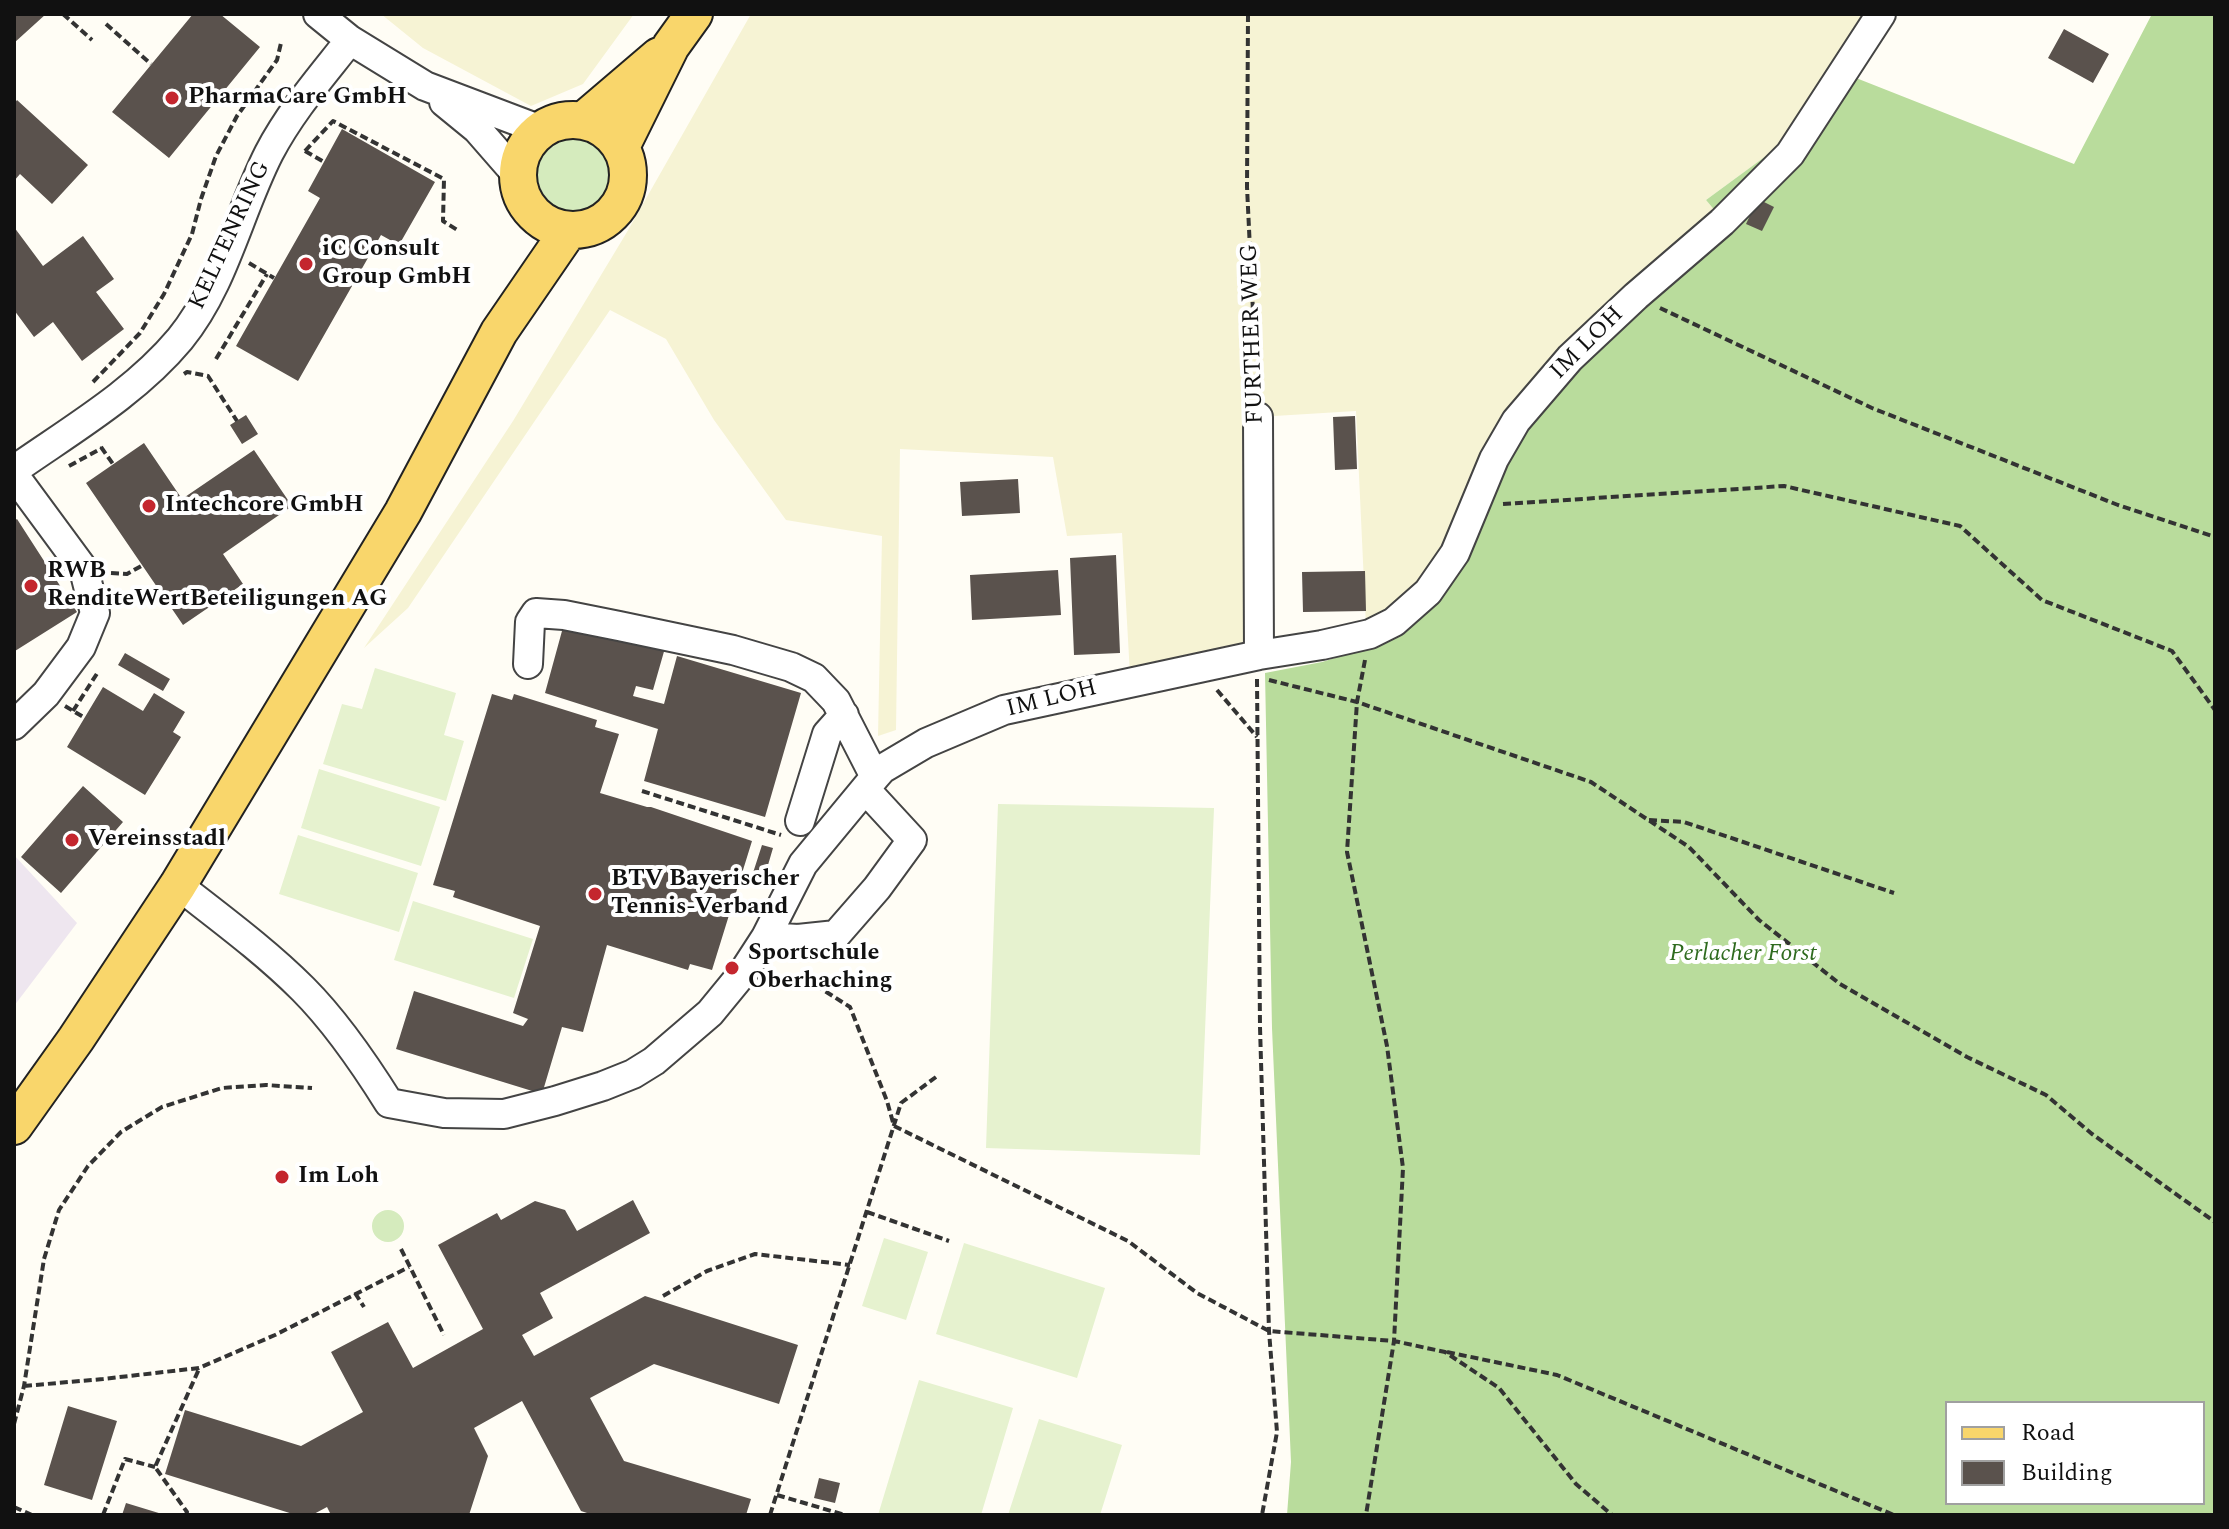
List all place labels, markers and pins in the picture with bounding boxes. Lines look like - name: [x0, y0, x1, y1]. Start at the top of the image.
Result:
- place label: PharmaCare GmbH: [188, 84, 407, 112]
- marker: PharmaCare GmbH: [163, 89, 181, 107]
- place label: iC Consult Group GmbH: [322, 236, 471, 292]
- marker: iC Consult Group GmbH: [297, 255, 315, 273]
- place label: Intechcore GmbH: [165, 492, 364, 520]
- marker: Intechcore GmbH: [140, 497, 158, 515]
- place label: RWB RenditeWertBeteiligungen AG: [47, 558, 387, 614]
- marker: RWB RenditeWertBeteiligungen AG: [22, 577, 40, 595]
- place label: Vereinsstadl: [88, 826, 226, 854]
- marker: Vereinsstadl: [63, 831, 81, 849]
- place label: BTV Bayerischer Tennis-Verband: [611, 866, 799, 922]
- marker: BTV Bayerischer Tennis-Verband: [586, 885, 604, 903]
- place label: Sportschule Oberhaching: [748, 940, 893, 996]
- marker: Sportschule Oberhaching: [723, 959, 741, 977]
- place label: Im Loh: [298, 1163, 379, 1191]
- marker: Im Loh: [273, 1168, 291, 1186]

